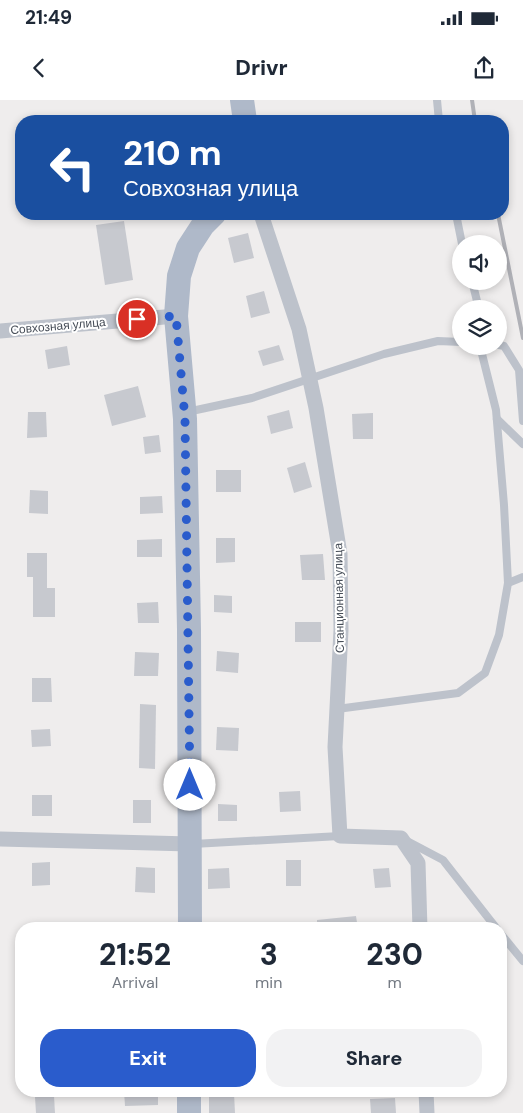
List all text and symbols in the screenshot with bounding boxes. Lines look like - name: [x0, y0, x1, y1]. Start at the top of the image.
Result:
- text: 21:49: [25, 5, 72, 30]
- text: Drivr: [235, 53, 288, 82]
- icon: back: [25, 54, 53, 82]
- icon: share: [470, 54, 498, 82]
- text: 210 m: [123, 130, 222, 176]
- icon: left: [40, 135, 105, 200]
- text: Совхозная улица: [123, 174, 298, 203]
- map controls: [452, 235, 507, 355]
- button: sound: [452, 235, 507, 290]
- pin: [116, 298, 158, 340]
- button: layers: [452, 300, 507, 355]
- icon: arrive: [123, 305, 151, 333]
- street label: Совхозная улица: [10, 314, 107, 338]
- street label: Станционная улица: [330, 542, 348, 653]
- position arrow: [163, 758, 215, 810]
- text: 21:52: [99, 935, 171, 974]
- text: 3: [260, 935, 278, 974]
- text: 230: [366, 935, 423, 974]
- text: Arrival: [112, 972, 158, 993]
- text: min: [255, 972, 282, 993]
- text: m: [388, 972, 402, 993]
- button: Exit: [40, 1029, 256, 1087]
- button: Share: [266, 1029, 482, 1087]

